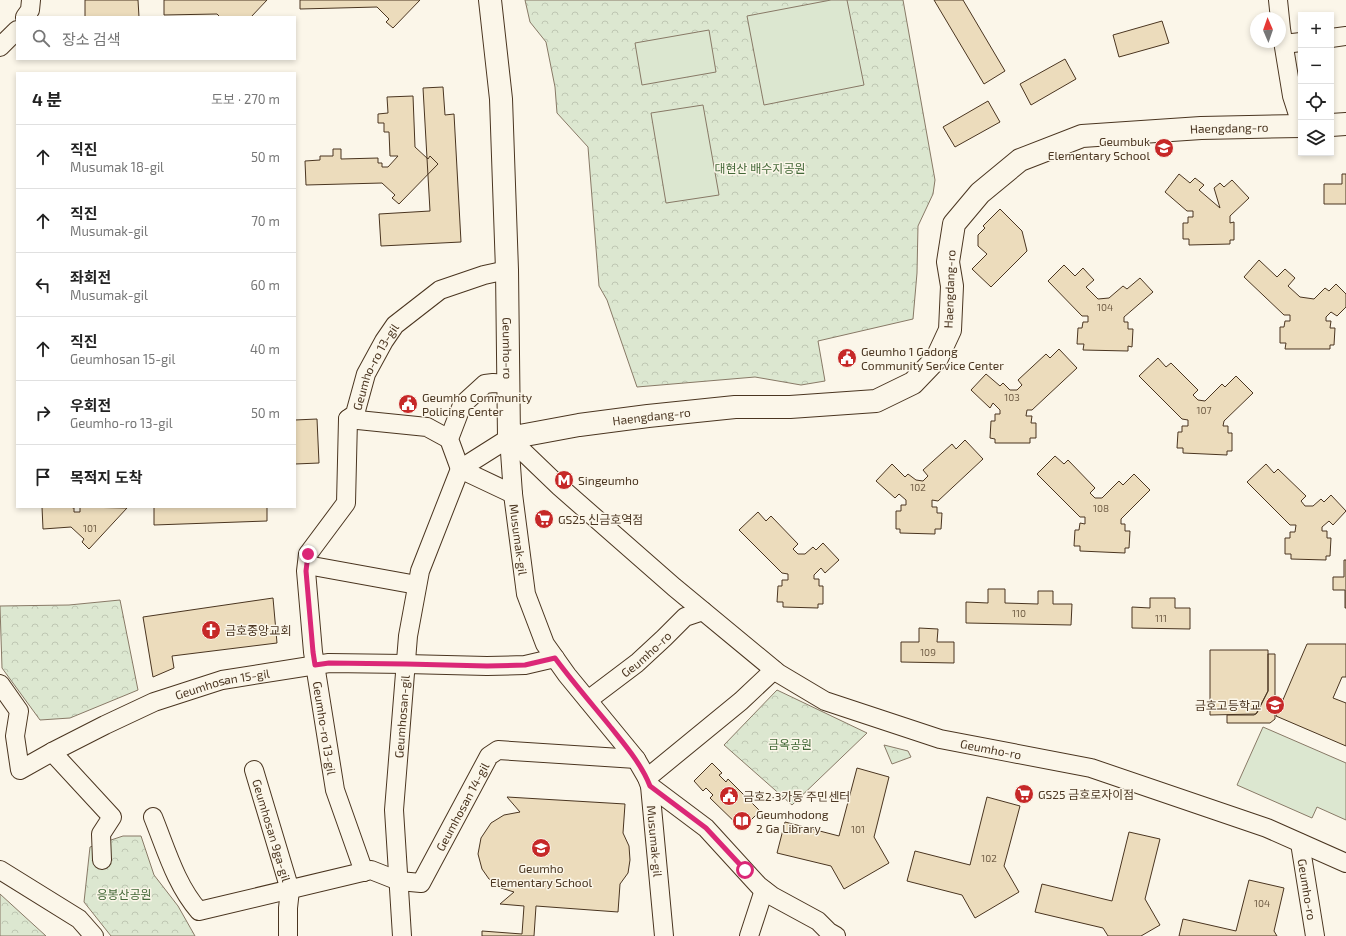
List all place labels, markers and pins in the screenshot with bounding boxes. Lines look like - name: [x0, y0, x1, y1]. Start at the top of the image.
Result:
- place label: Geumbuk Elementary School: [1048, 134, 1150, 162]
- school or university icon: Geumbuk Elementary School: [1153, 137, 1175, 159]
- place label: Geumho 1 Gadong Community Service Center: [861, 344, 1004, 372]
- public building icon: Geumho 1 Gadong Community Service Center: [836, 347, 858, 369]
- place label: Geumho Community Policing Center: [422, 390, 533, 418]
- public building icon: Geumho Community Policing Center: [397, 393, 419, 415]
- metro station icon: Singeumho: [553, 469, 575, 491]
- place label: Singeumho: [578, 473, 639, 487]
- supermarket icon: GS25 신금호역점: [533, 508, 555, 530]
- place label: GS25 신금호역점: [558, 512, 643, 526]
- church icon: 금호중앙교회: [200, 619, 222, 641]
- place label: 금호중앙교회: [225, 623, 291, 637]
- school or university icon: 금호고등학교: [1264, 694, 1286, 716]
- place label: 금호고등학교: [1195, 698, 1261, 712]
- supermarket icon: GS25 금호로자이점: [1013, 783, 1035, 805]
- public building icon: 금호2·3가동 주민센터: [718, 785, 740, 807]
- place label: GS25 금호로자이점: [1038, 787, 1134, 801]
- place label: 금호2·3가동 주민센터: [743, 789, 850, 803]
- place label: Geumhodong 2 Ga Library: [756, 807, 829, 835]
- library icon: Geumhodong 2 Ga Library: [731, 810, 753, 832]
- school or university icon: Geumho Elementary School: [530, 837, 552, 859]
- place label: Geumho Elementary School: [490, 861, 593, 889]

